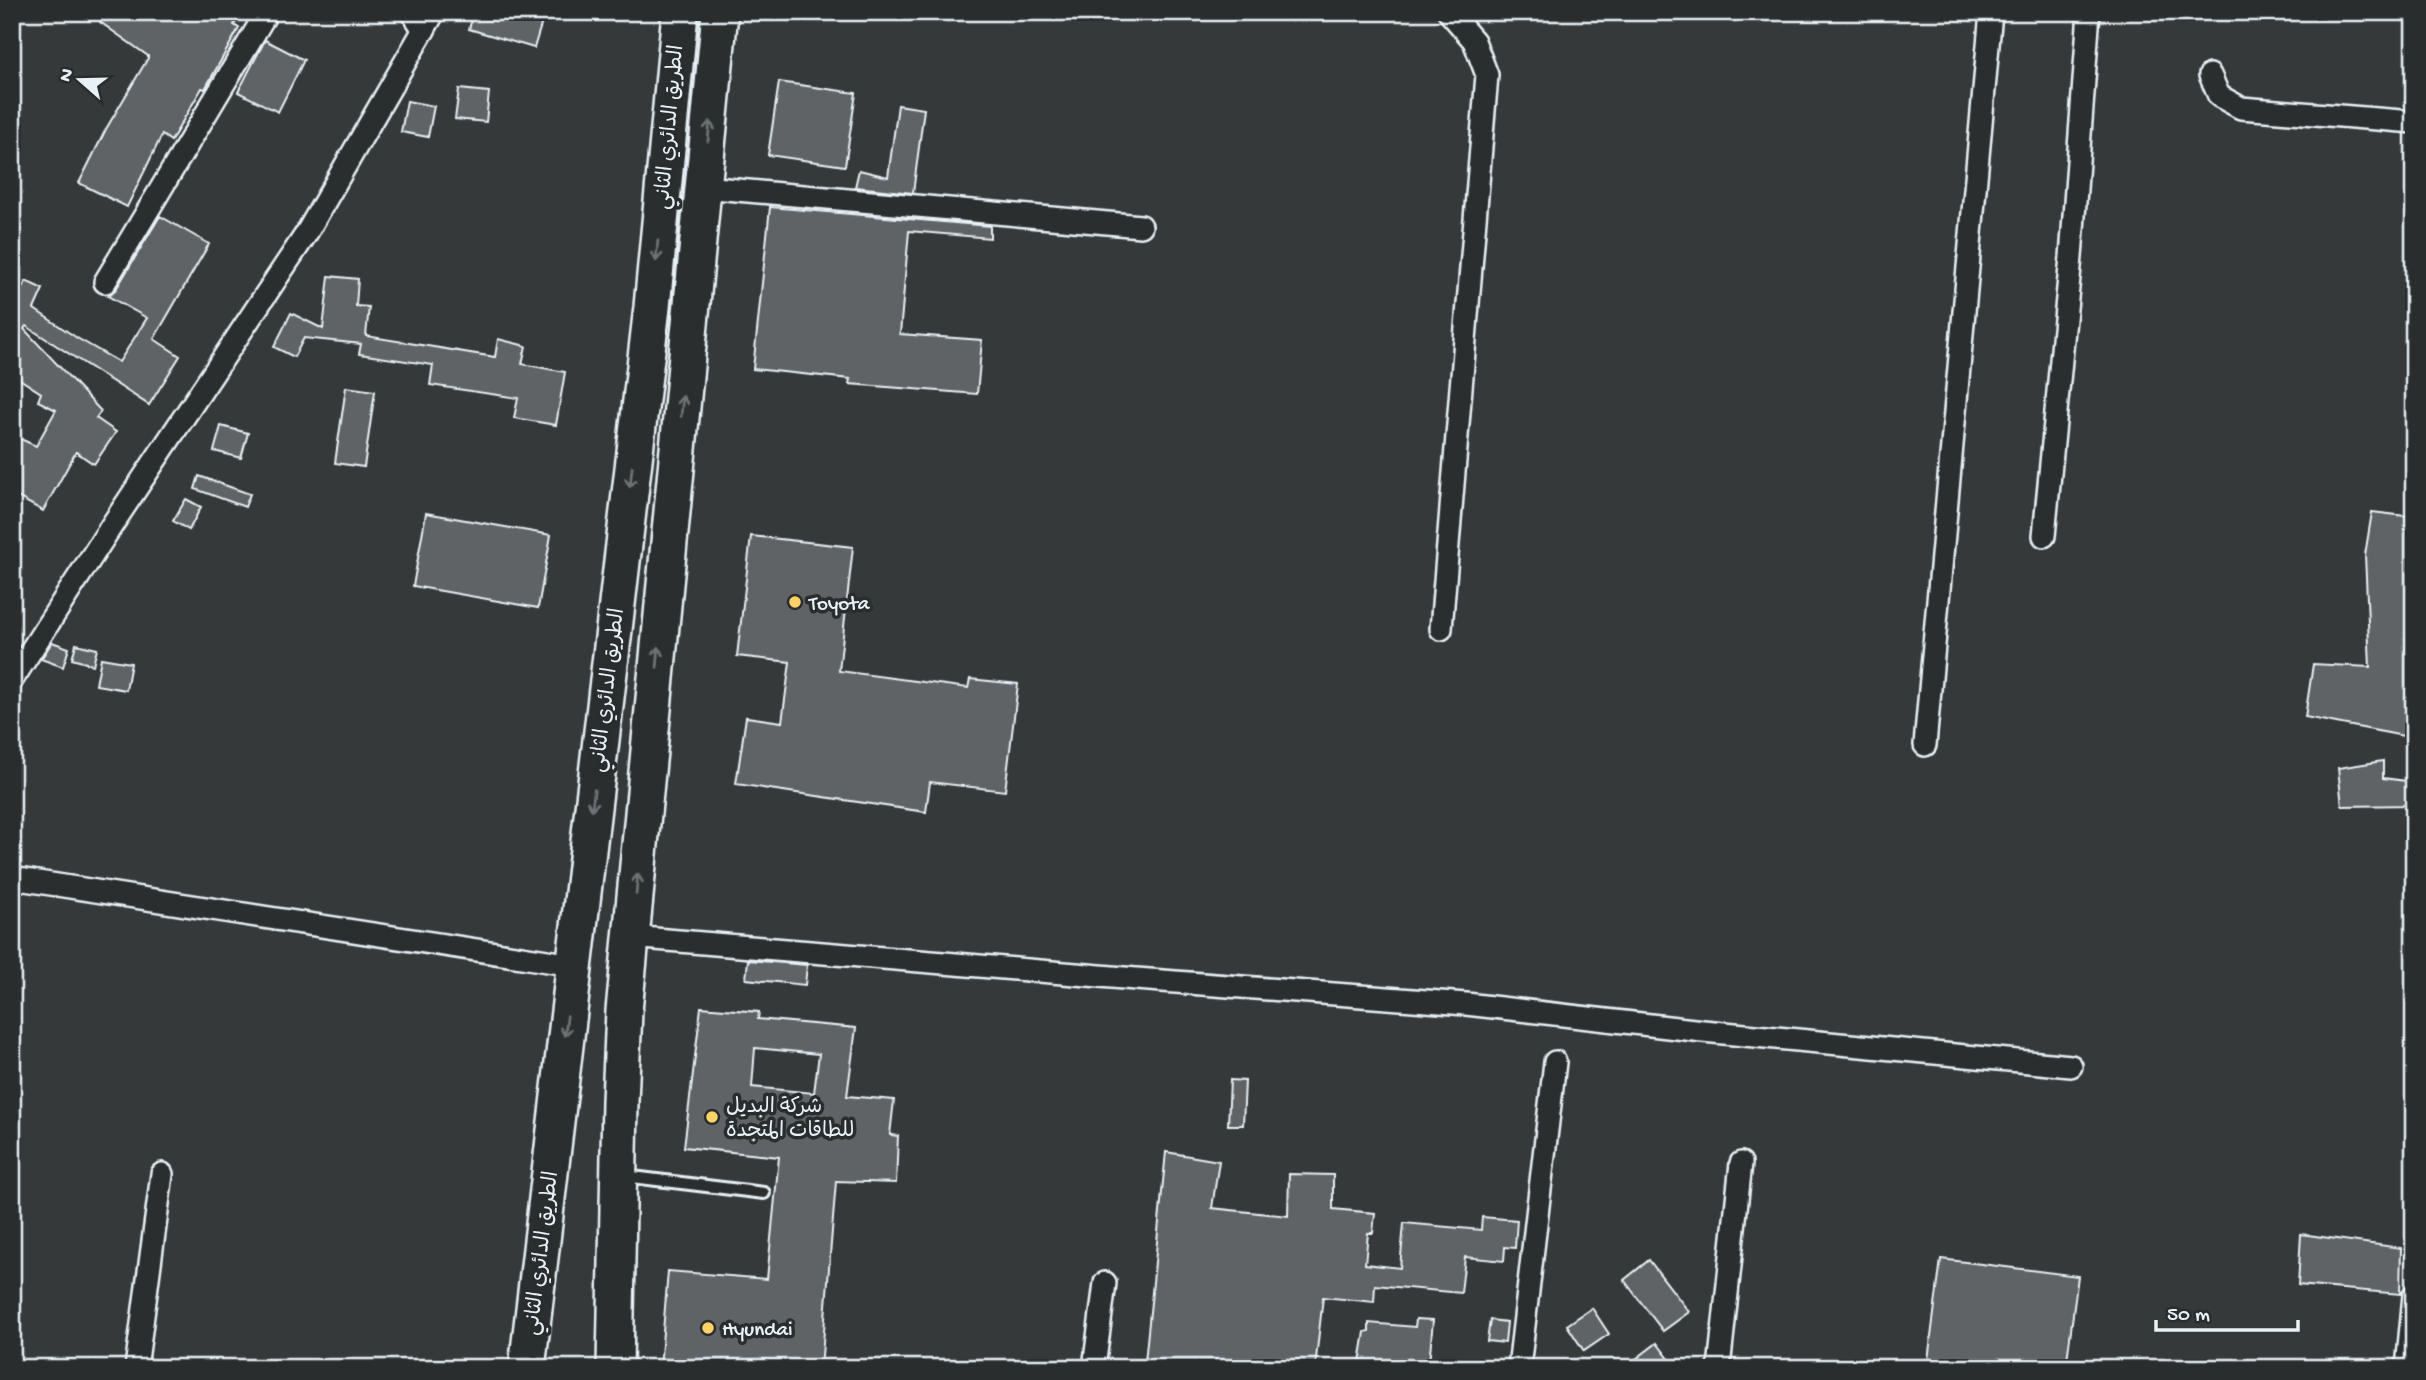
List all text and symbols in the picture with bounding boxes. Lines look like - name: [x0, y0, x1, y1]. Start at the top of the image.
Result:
- street label: الطريق الدائري الثاني: [652, 44, 694, 211]
- north arrow: [46, 46, 116, 116]
- text: N: [54, 66, 80, 85]
- one-way arrow: [702, 120, 715, 143]
- one-way arrow: [650, 239, 663, 262]
- one-way arrow: [676, 396, 689, 418]
- one-way arrow: [625, 465, 638, 488]
- place label: Toyota: [808, 593, 871, 618]
- marker: Toyota: [787, 594, 803, 610]
- street label: الطريق الدائري الثاني: [587, 607, 635, 774]
- one-way arrow: [652, 646, 665, 669]
- one-way arrow: [586, 788, 599, 811]
- one-way arrow: [630, 873, 643, 896]
- one-way arrow: [559, 1014, 572, 1037]
- place label: شركة البديل للطاقات المتجدة: [726, 1096, 854, 1145]
- marker: شركة البديل للطاقات المتجدة: [704, 1109, 720, 1125]
- street label: الطريق الدائري الثاني: [521, 1170, 569, 1337]
- scale bar: [2156, 1289, 2298, 1333]
- text: 50 m: [2167, 1304, 2210, 1329]
- place label: Hyundai: [722, 1319, 793, 1344]
- marker: Hyundai: [700, 1320, 716, 1336]

